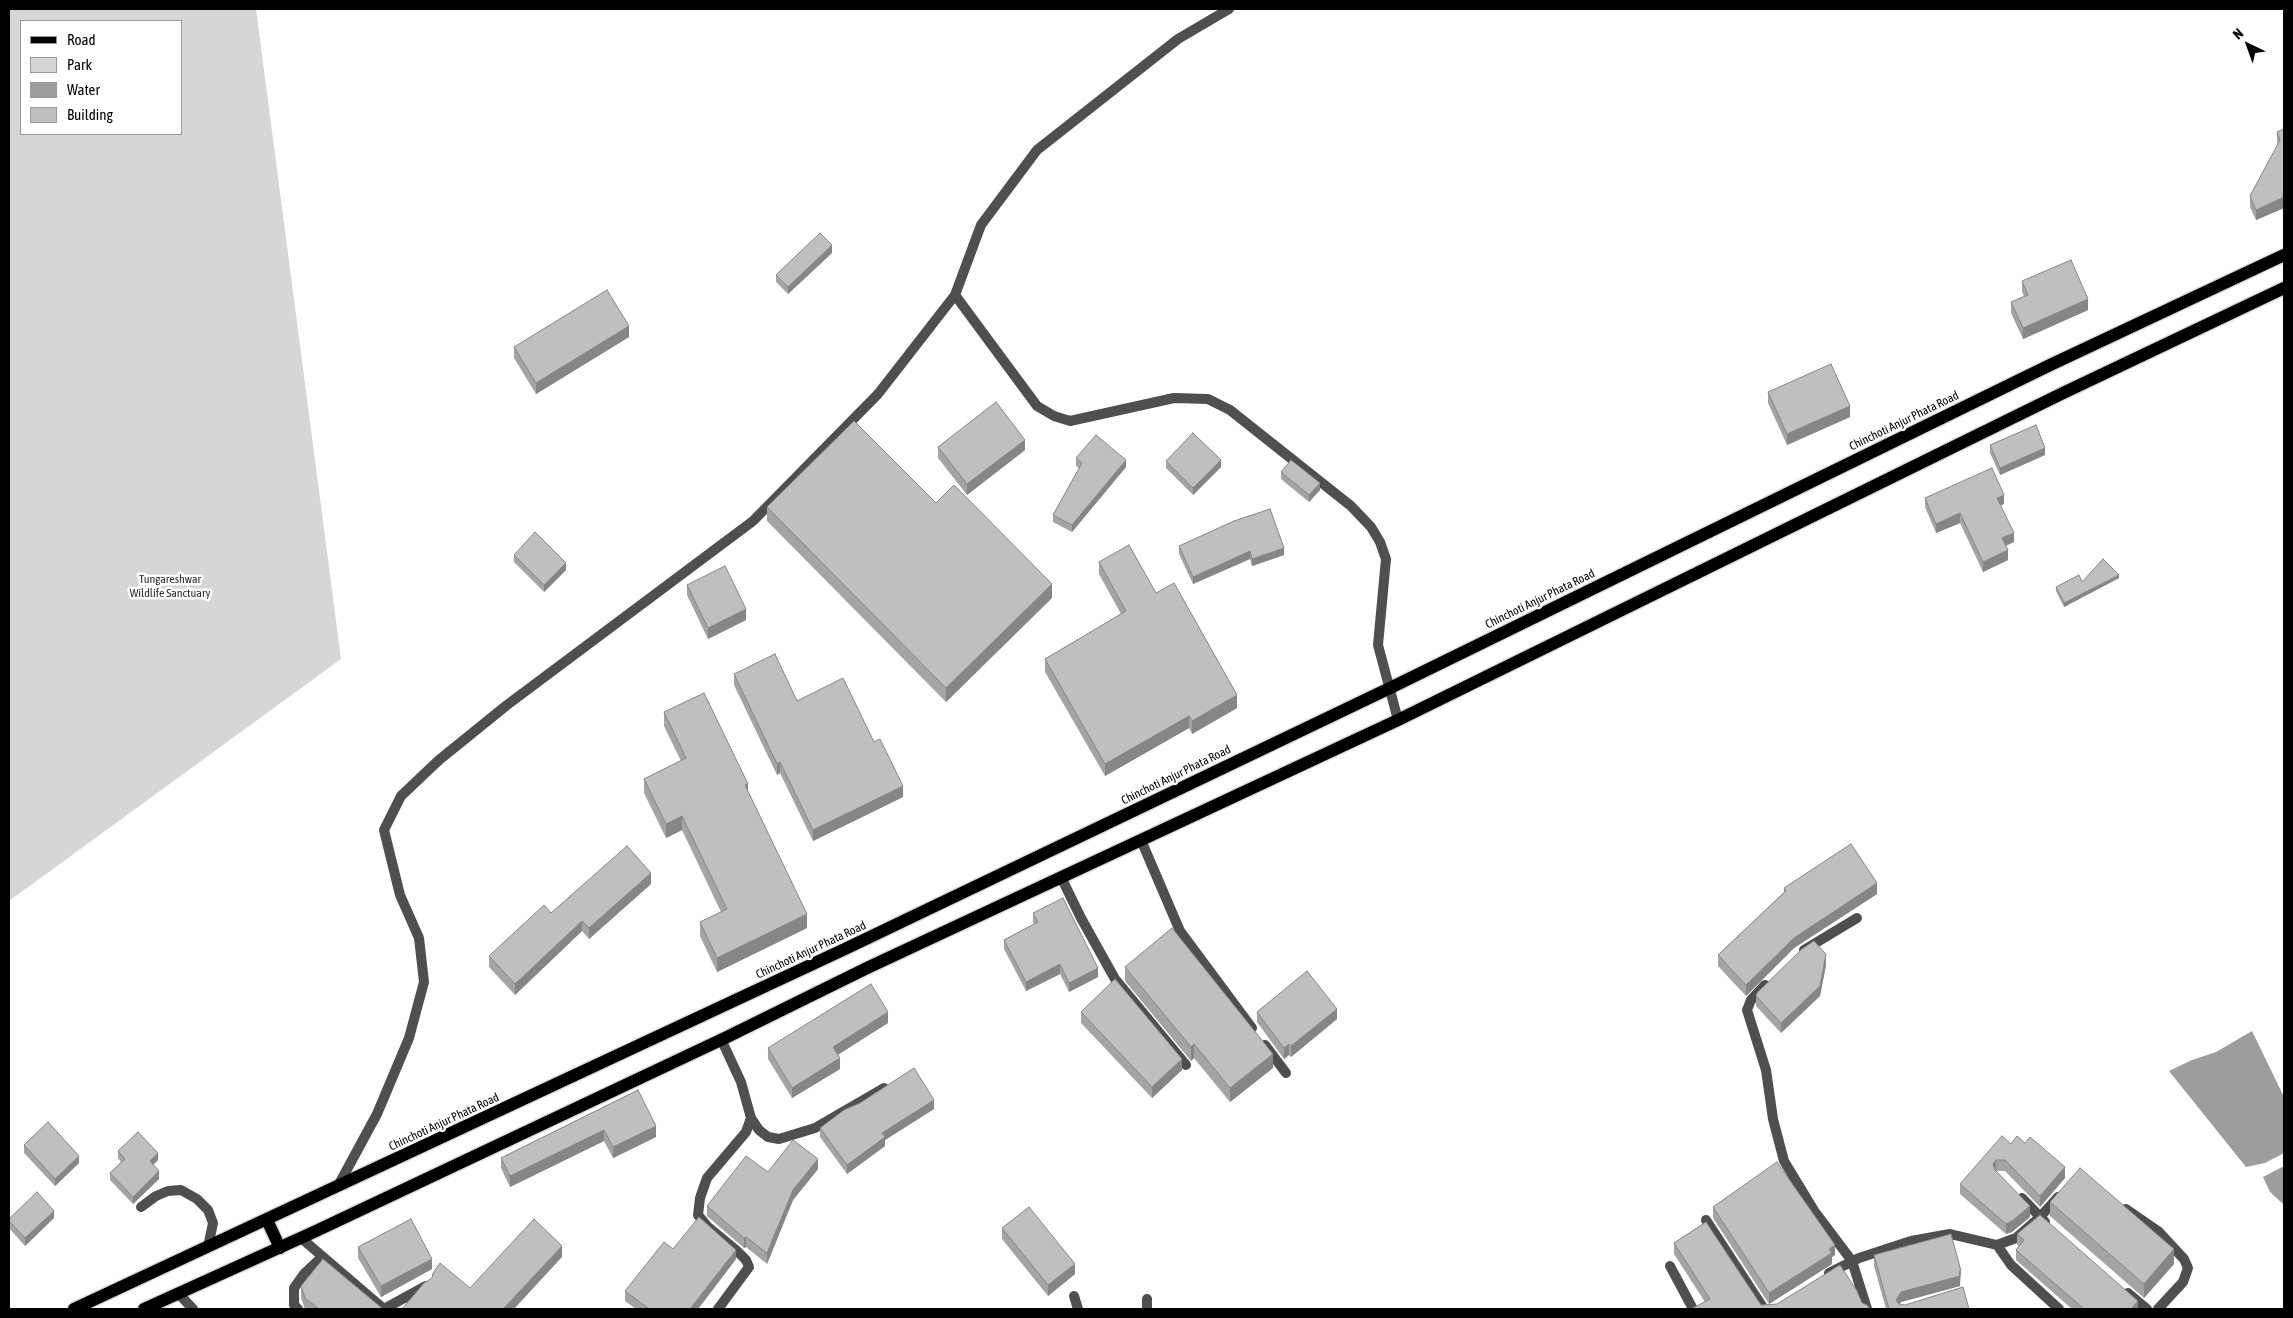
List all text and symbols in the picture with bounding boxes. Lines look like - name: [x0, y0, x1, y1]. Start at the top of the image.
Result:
- legend: [20, 20, 182, 135]
- north arrow: [2223, 20, 2273, 70]
- text: N: [2230, 25, 2246, 43]
- text: Road: [67, 31, 96, 48]
- text: Park: [67, 56, 92, 73]
- text: Water: [67, 81, 100, 98]
- text: Building: [67, 106, 113, 123]
- street label: Chinchoti Anjur Phata Road: [1847, 388, 1961, 454]
- street label: Chinchoti Anjur Phata Road: [1483, 566, 1597, 632]
- park label: Tungareshwar Wildlife Sanctuary: [130, 572, 210, 600]
- street label: Chinchoti Anjur Phata Road: [1119, 742, 1233, 808]
- street label: Chinchoti Anjur Phata Road: [754, 918, 868, 982]
- street label: Chinchoti Anjur Phata Road: [387, 1090, 501, 1154]

